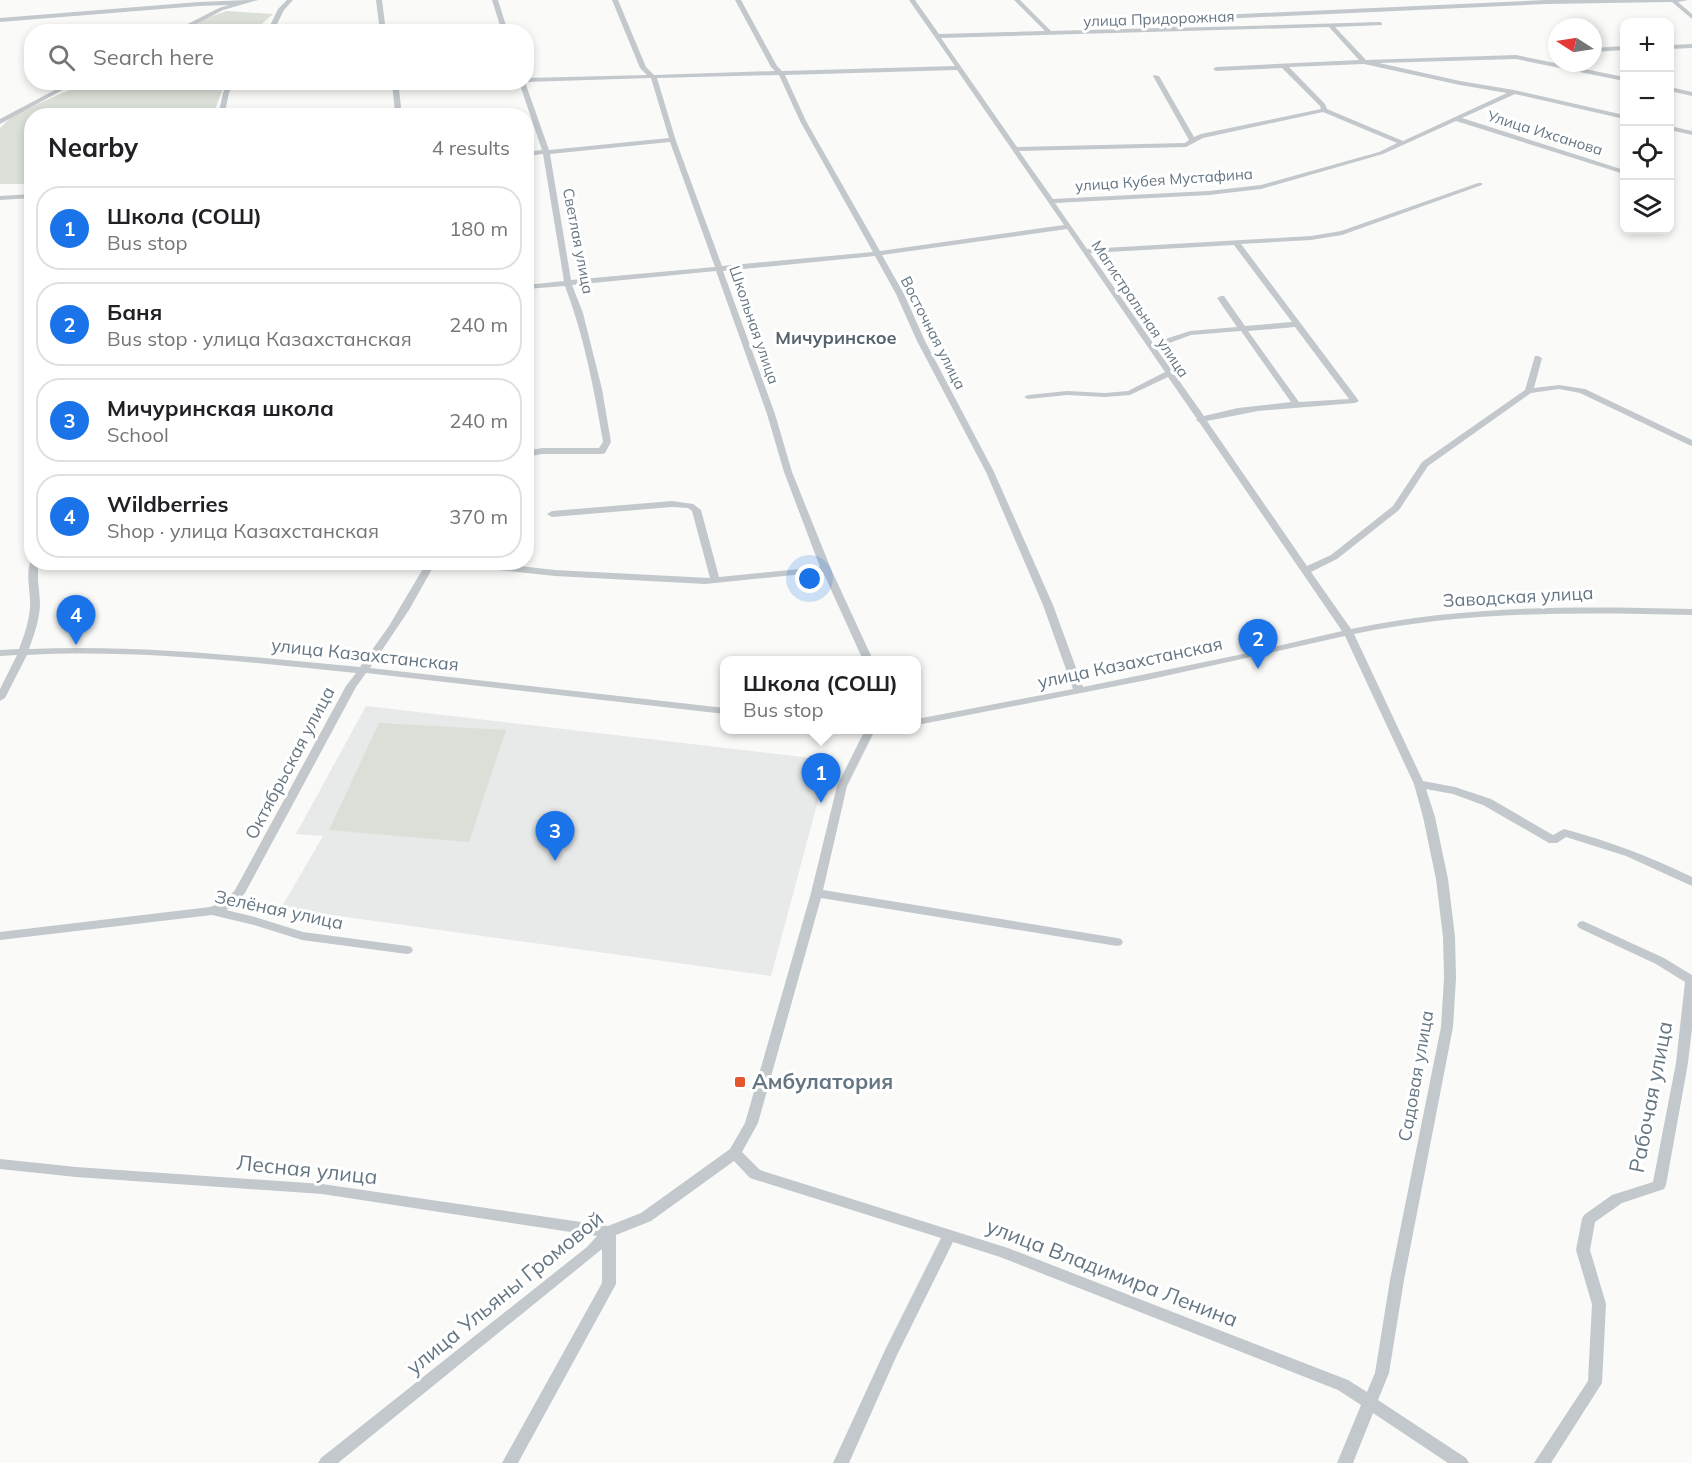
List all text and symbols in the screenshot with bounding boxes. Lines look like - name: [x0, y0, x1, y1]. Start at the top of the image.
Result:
- street label: улица Придорожная: [1083, 6, 1235, 31]
- north arrow: [1548, 18, 1602, 72]
- map controls: [1620, 18, 1674, 234]
- button: +: [1620, 18, 1674, 72]
- search box: [24, 24, 534, 90]
- icon: search: [45, 41, 78, 74]
- text: Search here: [93, 43, 214, 71]
- button: −: [1620, 72, 1674, 126]
- street label: Улица Ихсанова: [1484, 106, 1605, 159]
- button: locate: [1620, 126, 1674, 180]
- text: Nearby: [48, 131, 138, 164]
- text: 4 results: [432, 135, 510, 160]
- street label: улица Кубея Мустафина: [1074, 164, 1253, 195]
- button: layers: [1620, 180, 1674, 234]
- street label: Светлая улица: [559, 186, 598, 296]
- text: Школа (СОШ): [107, 202, 262, 230]
- text: 1: [64, 216, 76, 241]
- text: 180 m: [449, 216, 508, 241]
- text: Bus stop: [107, 230, 187, 255]
- street label: Магистральная улица: [1087, 237, 1193, 381]
- street label: Школьная улица: [725, 263, 784, 387]
- street label: Восточная улица: [897, 273, 970, 393]
- text: Баня: [107, 298, 162, 326]
- text: 2: [64, 312, 76, 337]
- text: 240 m: [449, 312, 508, 337]
- text: Bus stop · улица Казахстанская: [107, 326, 412, 351]
- district label: Мичуринское: [775, 326, 897, 349]
- text: Мичуринская школа: [107, 394, 334, 422]
- text: 3: [64, 408, 76, 433]
- text: 240 m: [449, 408, 508, 433]
- text: School: [107, 422, 169, 447]
- text: Wildberries: [107, 490, 229, 518]
- text: 4: [64, 504, 76, 529]
- text: 370 m: [449, 504, 508, 529]
- text: Shop · улица Казахстанская: [107, 518, 379, 543]
- your location: [795, 564, 824, 593]
- street label: Заводская улица: [1442, 581, 1594, 612]
- pin: 4: [56, 596, 96, 645]
- pin: 2: [1238, 620, 1278, 669]
- street label: улица Казахстанская: [1035, 632, 1224, 693]
- street label: улица Казахстанская: [270, 633, 460, 676]
- popup: [720, 656, 921, 734]
- text: Школа (СОШ): [743, 669, 898, 697]
- street label: Октябрьская улица: [240, 682, 340, 843]
- text: Bus stop: [743, 697, 823, 722]
- pin: 1: [802, 754, 840, 803]
- pin: 3: [536, 812, 574, 861]
- street label: Зелёная улица: [213, 885, 346, 934]
- street label: Садовая улица: [1393, 1009, 1438, 1143]
- street label: Рабочая улица: [1623, 1019, 1677, 1175]
- place label: Амбулатория: [752, 1068, 893, 1094]
- marker: Амбулатория: [733, 1075, 747, 1089]
- street label: Лесная улица: [235, 1149, 379, 1189]
- street label: улица Ульяны Громовой: [401, 1205, 608, 1380]
- street label: улица Владимира Ленина: [983, 1212, 1242, 1332]

